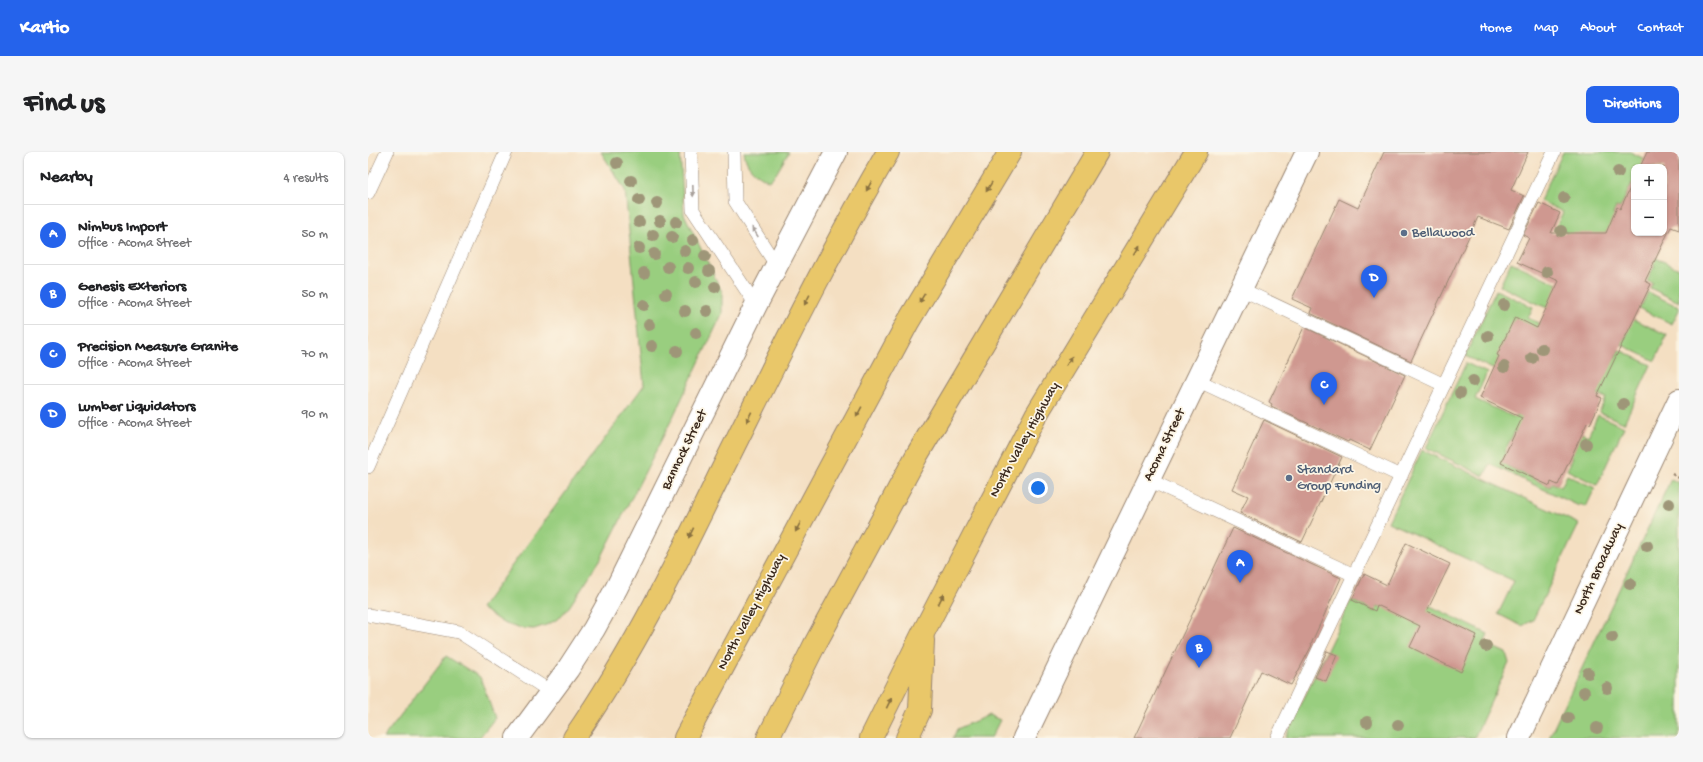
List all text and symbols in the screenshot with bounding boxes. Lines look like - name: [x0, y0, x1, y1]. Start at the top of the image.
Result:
- text: Kartio: [20, 17, 69, 40]
- text: Home: [1480, 20, 1512, 37]
- text: Map: [1534, 20, 1558, 37]
- text: About: [1580, 20, 1616, 37]
- text: Contact: [1638, 20, 1683, 37]
- button: Directions: [1586, 86, 1679, 123]
- text: Find us: [24, 88, 104, 121]
- map controls: [1631, 164, 1667, 236]
- button: +: [1631, 164, 1667, 200]
- text: Nearby: [40, 168, 93, 188]
- text: 4 results: [284, 171, 328, 186]
- one-way arrow: [865, 180, 872, 192]
- one-way arrow: [985, 181, 992, 193]
- one-way arrow: [689, 185, 696, 197]
- button: −: [1631, 200, 1667, 236]
- text: Nimbus Import: [78, 218, 167, 236]
- place label: Bellawood: [1411, 225, 1476, 242]
- one-way arrow: [752, 226, 759, 238]
- text: A: [49, 227, 57, 242]
- text: 50 m: [301, 227, 328, 242]
- marker: Bellawood: [1399, 228, 1409, 238]
- text: Office · Acoma Street: [78, 236, 191, 251]
- one-way arrow: [1133, 244, 1140, 256]
- pin: D: [1361, 265, 1387, 298]
- text: Genesis Exteriors: [78, 278, 186, 296]
- text: B: [50, 287, 56, 302]
- text: 50 m: [301, 287, 328, 302]
- one-way arrow: [918, 292, 925, 304]
- one-way arrow: [804, 295, 810, 306]
- text: Office · Acoma Street: [78, 296, 191, 311]
- text: Precision Measure Granite: [78, 338, 238, 356]
- text: C: [49, 347, 57, 362]
- text: 70 m: [302, 347, 328, 362]
- one-way arrow: [1066, 355, 1073, 367]
- text: Office · Acoma Street: [78, 356, 191, 371]
- pin: C: [1311, 372, 1337, 405]
- street label: North Valley Highway: [986, 379, 1064, 501]
- text: Lumber Liquidators: [78, 398, 196, 416]
- street label: Acoma Street: [1140, 405, 1190, 484]
- street label: Bannock Street: [658, 406, 712, 494]
- text: D: [49, 407, 57, 422]
- text: 90 m: [302, 407, 328, 422]
- one-way arrow: [856, 407, 863, 418]
- one-way arrow: [746, 411, 752, 422]
- text: Office · Acoma Street: [78, 416, 191, 431]
- place label: Standard Group Funding: [1297, 462, 1381, 495]
- marker: Standard Group Funding: [1284, 473, 1294, 483]
- your location: [1028, 478, 1048, 498]
- one-way arrow: [795, 521, 801, 533]
- street label: North Broadway: [1570, 521, 1628, 617]
- one-way arrow: [688, 527, 694, 539]
- pin: A: [1227, 550, 1253, 583]
- street label: North Valley Highway: [714, 551, 790, 673]
- one-way arrow: [938, 593, 944, 604]
- pin: B: [1186, 635, 1212, 668]
- one-way arrow: [886, 697, 892, 709]

